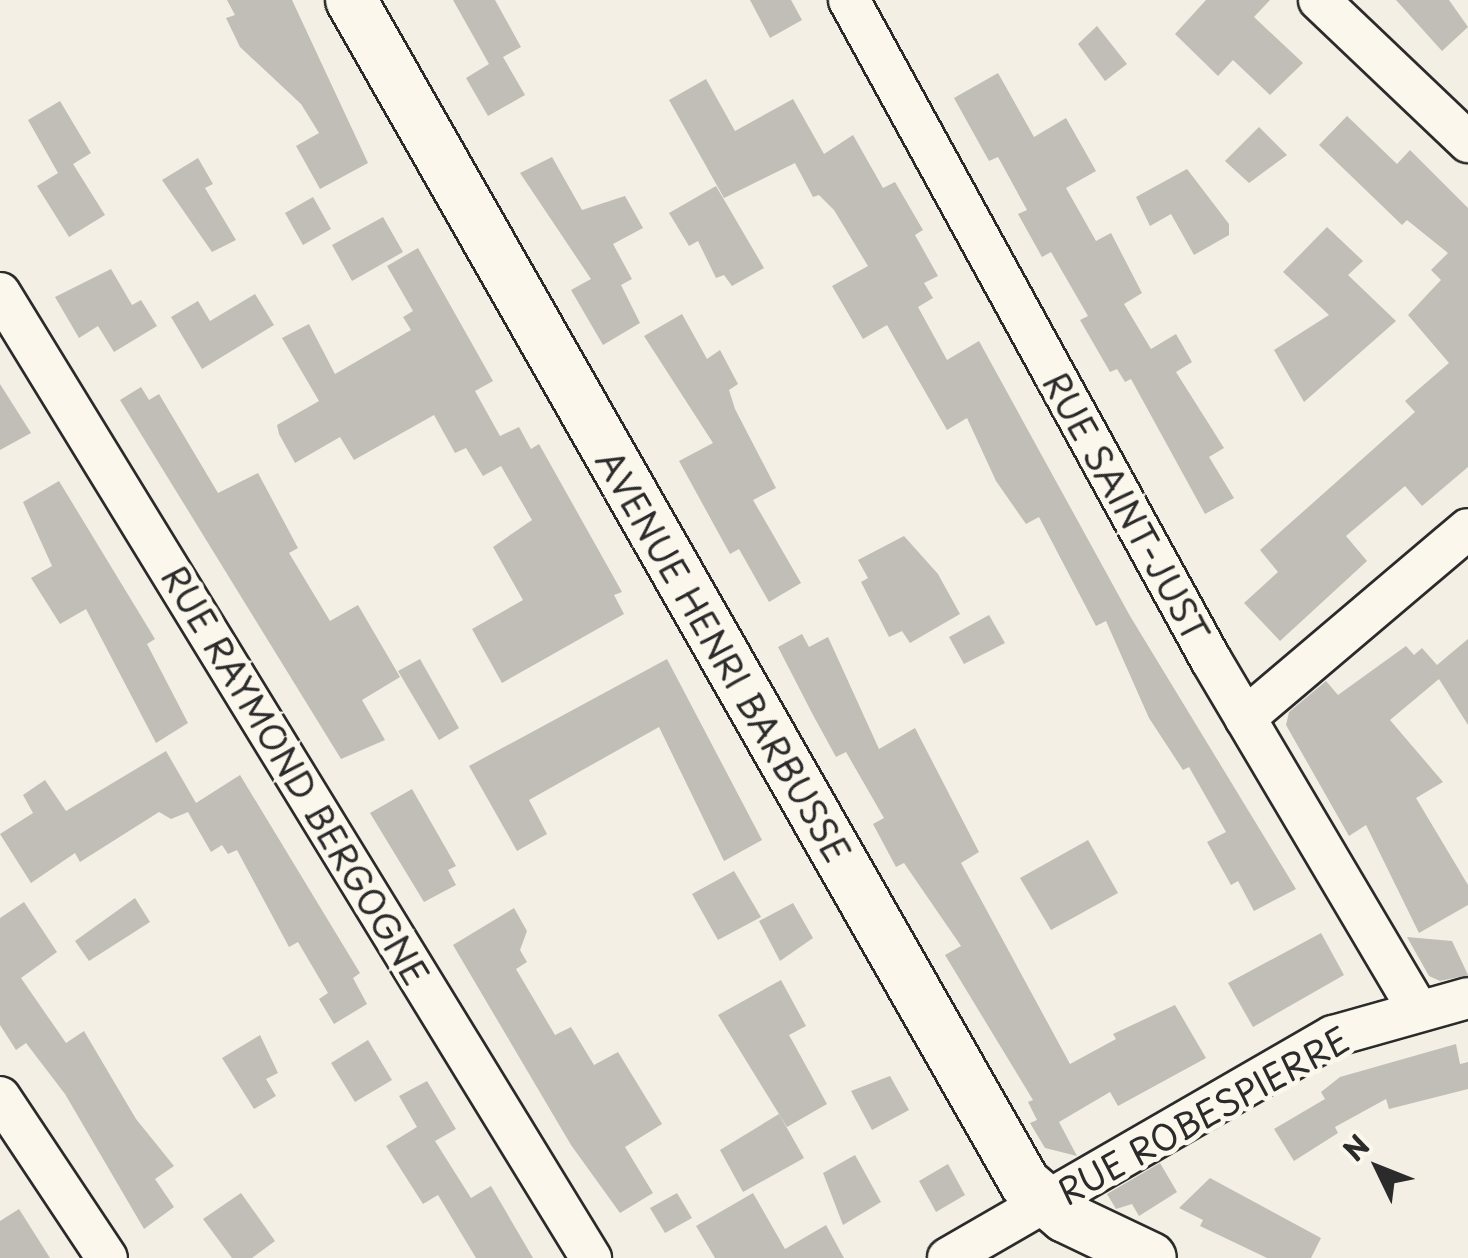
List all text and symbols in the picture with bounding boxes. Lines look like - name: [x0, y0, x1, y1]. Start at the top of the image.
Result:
- street label: RUE SAINT-JUST: [1035, 364, 1219, 650]
- street label: AVENUE HENRI BARBUSSE: [588, 442, 860, 870]
- street label: RUE RAYMOND BERGOGNE: [152, 555, 440, 995]
- street label: RUE ROBESPIERRE: [1048, 1017, 1358, 1213]
- north arrow: [1328, 1118, 1428, 1218]
- text: N: [1332, 1124, 1379, 1170]

